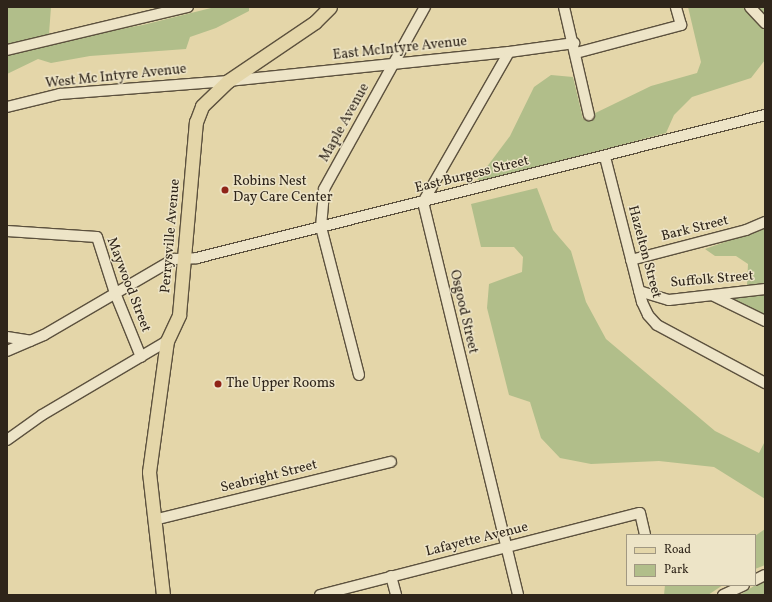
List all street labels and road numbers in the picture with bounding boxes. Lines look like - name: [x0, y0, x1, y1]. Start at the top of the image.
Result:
- street label: East McIntyre Avenue: [332, 34, 468, 64]
- street label: West Mc Intyre Avenue: [45, 61, 187, 93]
- street label: Maple Avenue: [316, 81, 374, 165]
- street label: East Burgess Street: [413, 153, 531, 197]
- street label: Perrysville Avenue: [158, 178, 184, 294]
- street label: Hazelton Street: [624, 204, 664, 300]
- street label: Bark Street: [660, 213, 730, 245]
- street label: Maywood Street: [102, 235, 154, 335]
- street label: Osgood Street: [445, 268, 481, 356]
- street label: Suffolk Street: [670, 268, 754, 292]
- street label: Seabright Street: [219, 457, 319, 497]
- street label: Lafayette Avenue: [424, 519, 530, 561]

